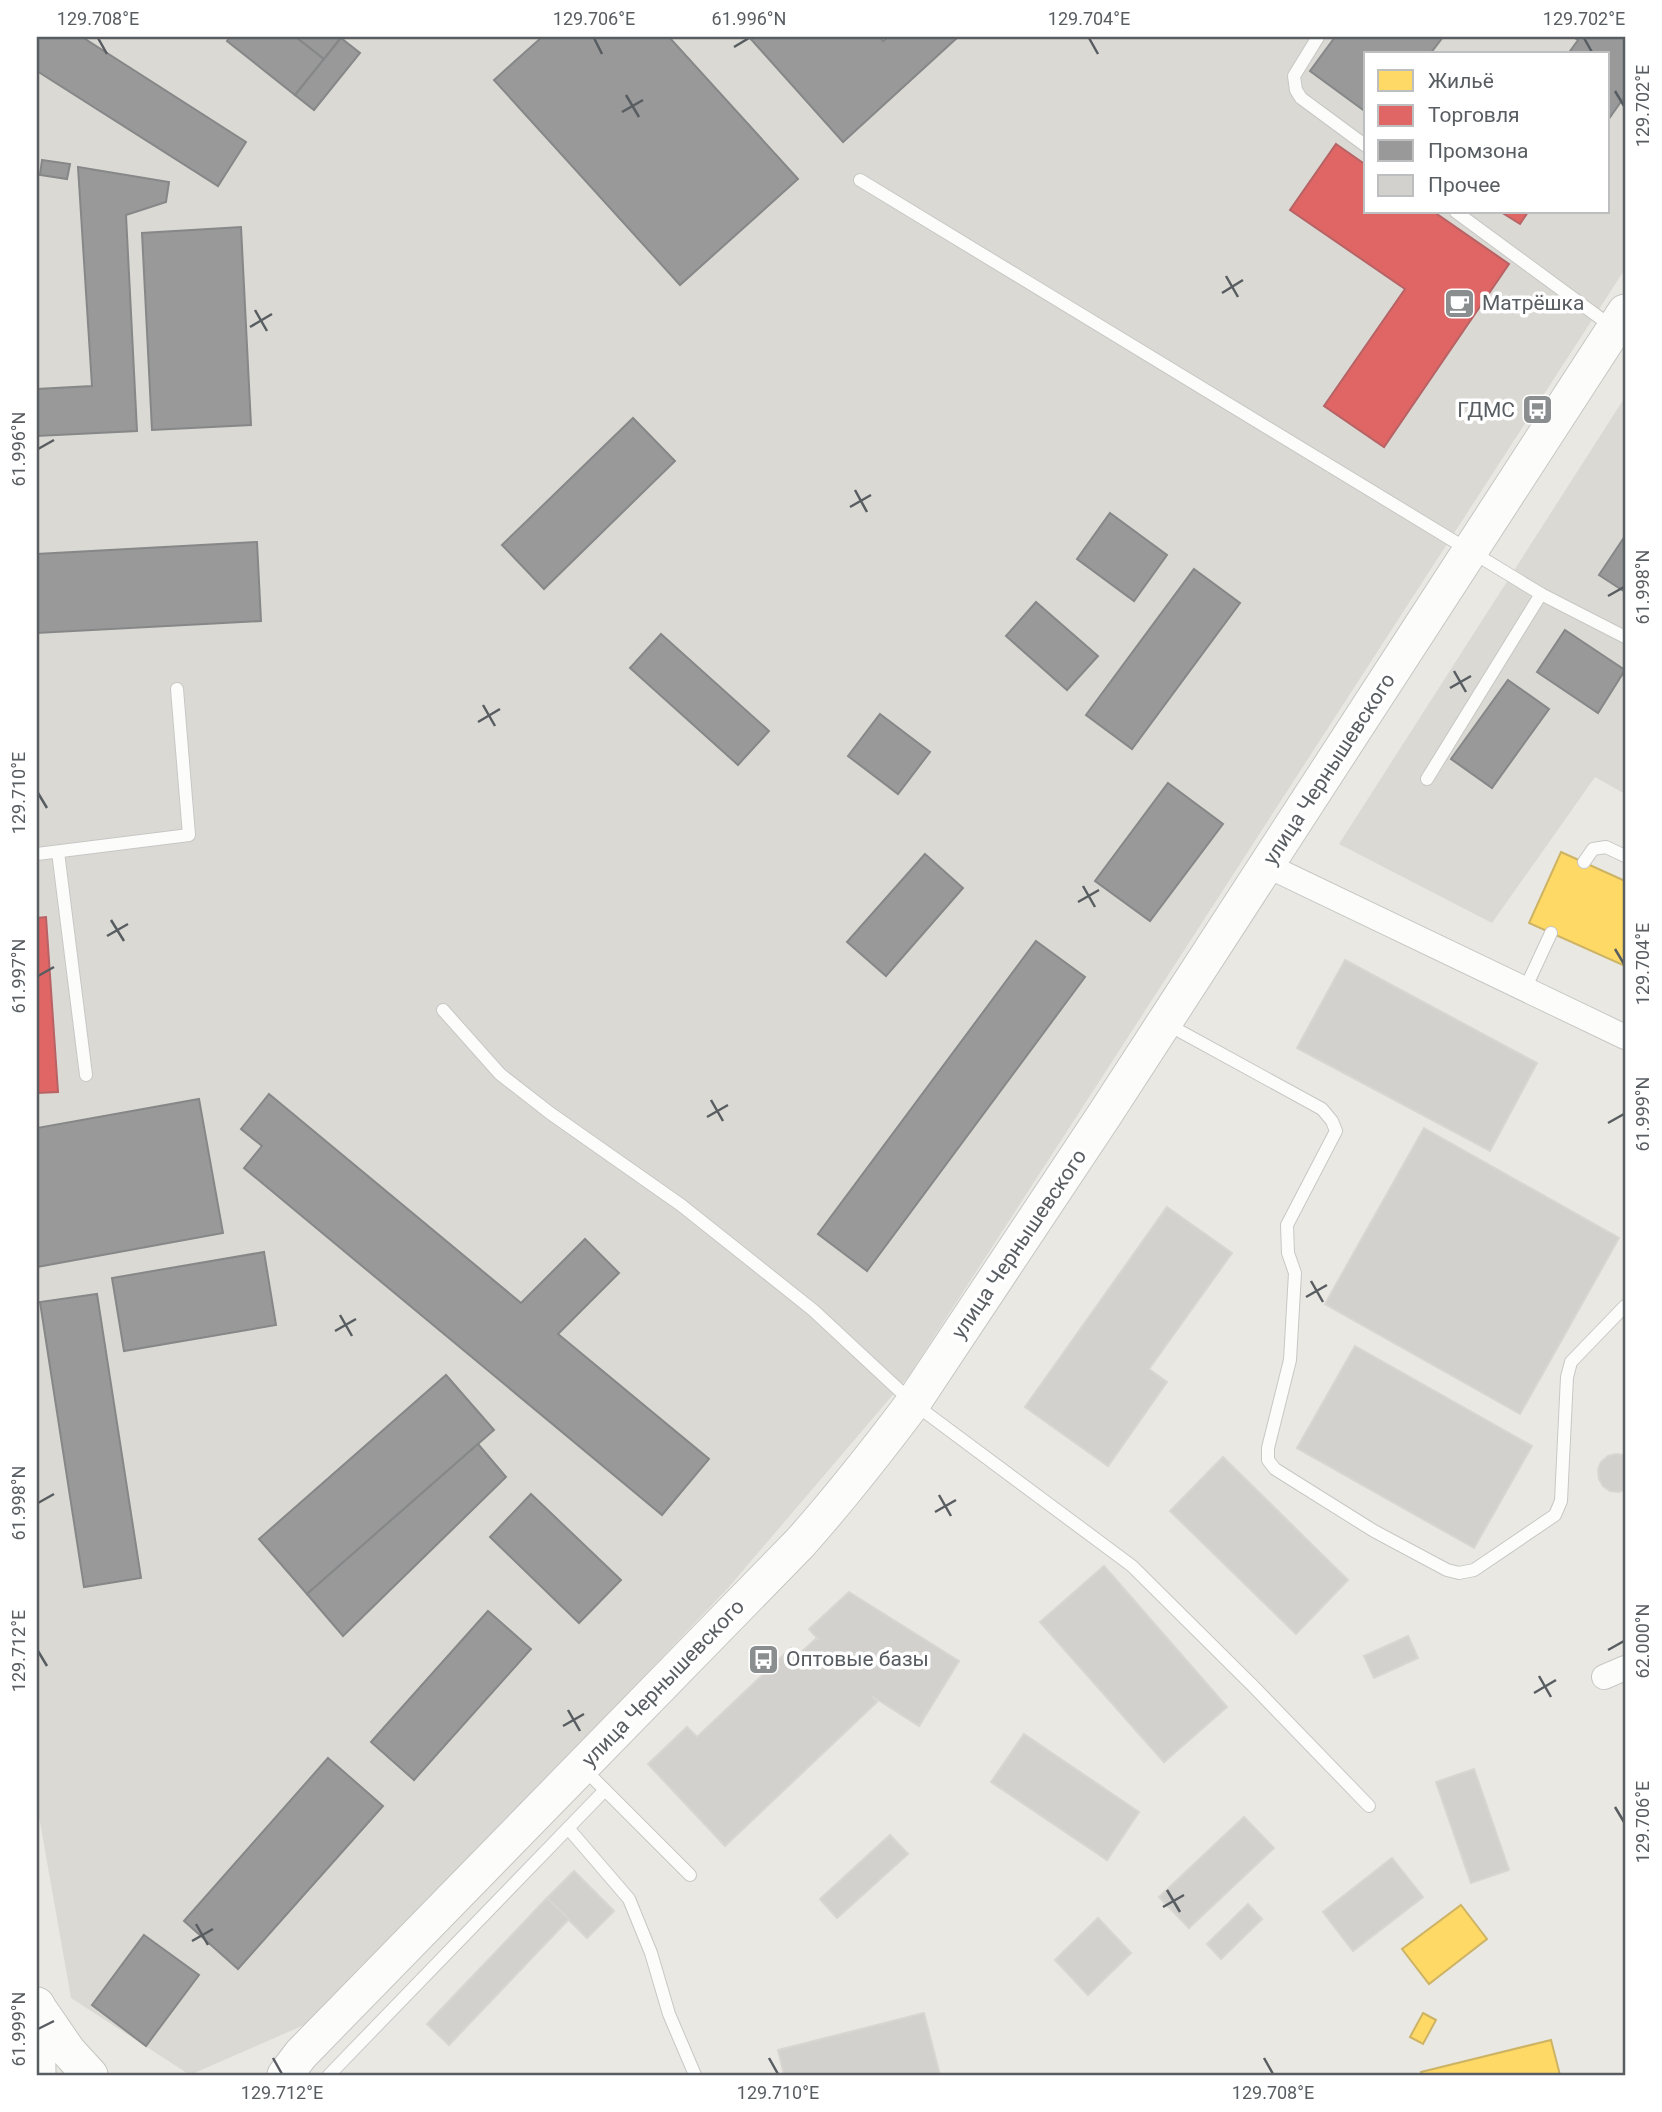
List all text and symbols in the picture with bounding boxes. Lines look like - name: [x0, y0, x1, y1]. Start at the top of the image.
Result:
- text: 129.708°E: [57, 8, 139, 29]
- text: 129.706°E: [553, 8, 635, 29]
- text: 61.996°N: [712, 8, 786, 29]
- text: 129.704°E: [1048, 8, 1130, 29]
- text: 129.702°E: [1543, 8, 1625, 29]
- legend: [1364, 52, 1610, 214]
- text: 129.702°E: [1632, 65, 1653, 147]
- text: Жильё: [1428, 69, 1494, 93]
- text: Торговля: [1428, 103, 1520, 127]
- text: Промзона: [1428, 139, 1529, 163]
- text: Прочее: [1428, 173, 1500, 197]
- cafe icon: Матрёшка: [1442, 286, 1476, 320]
- place label: Матрёшка: [1482, 291, 1584, 315]
- bus stop icon: ГДМС: [1521, 393, 1555, 427]
- place label: ГДМС: [1457, 398, 1515, 422]
- text: 61.996°N: [8, 412, 29, 486]
- text: 61.998°N: [1632, 550, 1653, 624]
- street label: улица Чернышевского: [1258, 669, 1400, 869]
- text: 129.710°E: [8, 752, 29, 834]
- text: 129.704°E: [1632, 923, 1653, 1005]
- text: 61.997°N: [8, 939, 29, 1013]
- text: 61.999°N: [1632, 1077, 1653, 1151]
- street label: улица Чернышевского: [947, 1145, 1091, 1343]
- text: 61.998°N: [8, 1466, 29, 1540]
- street label: улица Чернышевского: [577, 1594, 749, 1772]
- text: 62.000°N: [1632, 1604, 1653, 1678]
- text: 129.712°E: [8, 1610, 29, 1692]
- bus stop icon: Оптовые базы: [746, 1642, 780, 1676]
- place label: Оптовые базы: [786, 1647, 929, 1671]
- text: 129.706°E: [1632, 1781, 1653, 1863]
- text: 61.999°N: [8, 1992, 29, 2066]
- text: 129.712°E: [241, 2082, 323, 2103]
- text: 129.710°E: [737, 2082, 819, 2103]
- text: 129.708°E: [1232, 2082, 1314, 2103]

